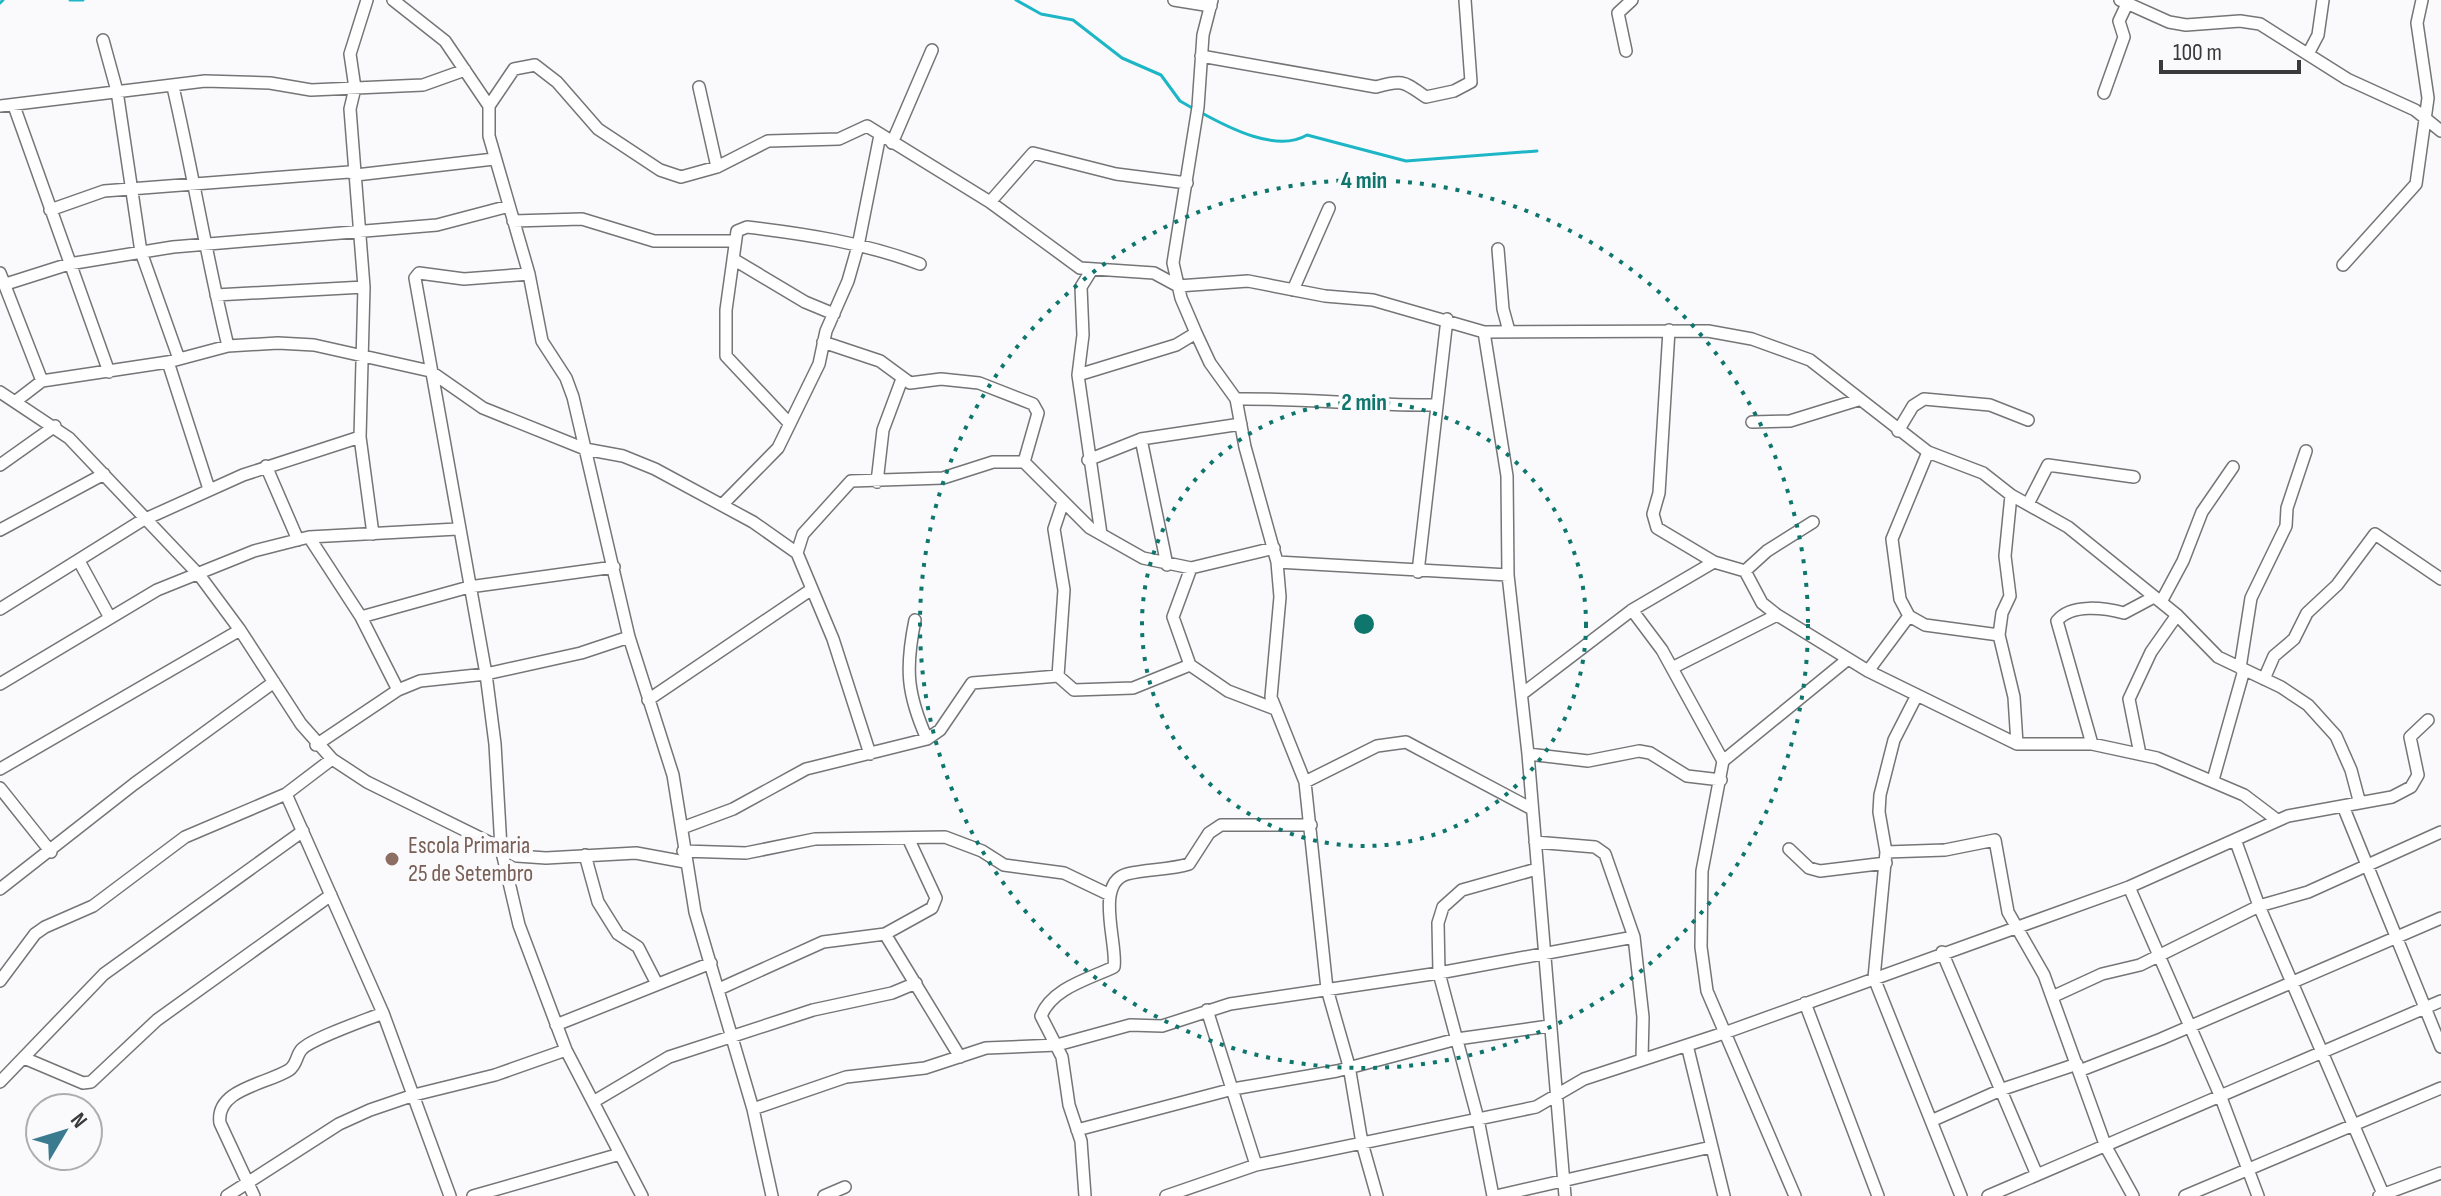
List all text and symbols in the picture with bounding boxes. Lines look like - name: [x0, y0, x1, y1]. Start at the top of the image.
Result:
- scale bar: [2161, 24, 2299, 74]
- text: 100 m: [2173, 38, 2222, 67]
- text: 4 min: [1341, 166, 1387, 195]
- text: 2 min: [1341, 388, 1387, 417]
- centre of rings: [1350, 610, 1378, 638]
- place label: Escola Primaria 25 de Setembro: [408, 831, 533, 888]
- marker: Escola Primaria 25 de Setembro: [383, 850, 401, 868]
- north arrow: [24, 1092, 104, 1172]
- text: N: [64, 1108, 93, 1134]

